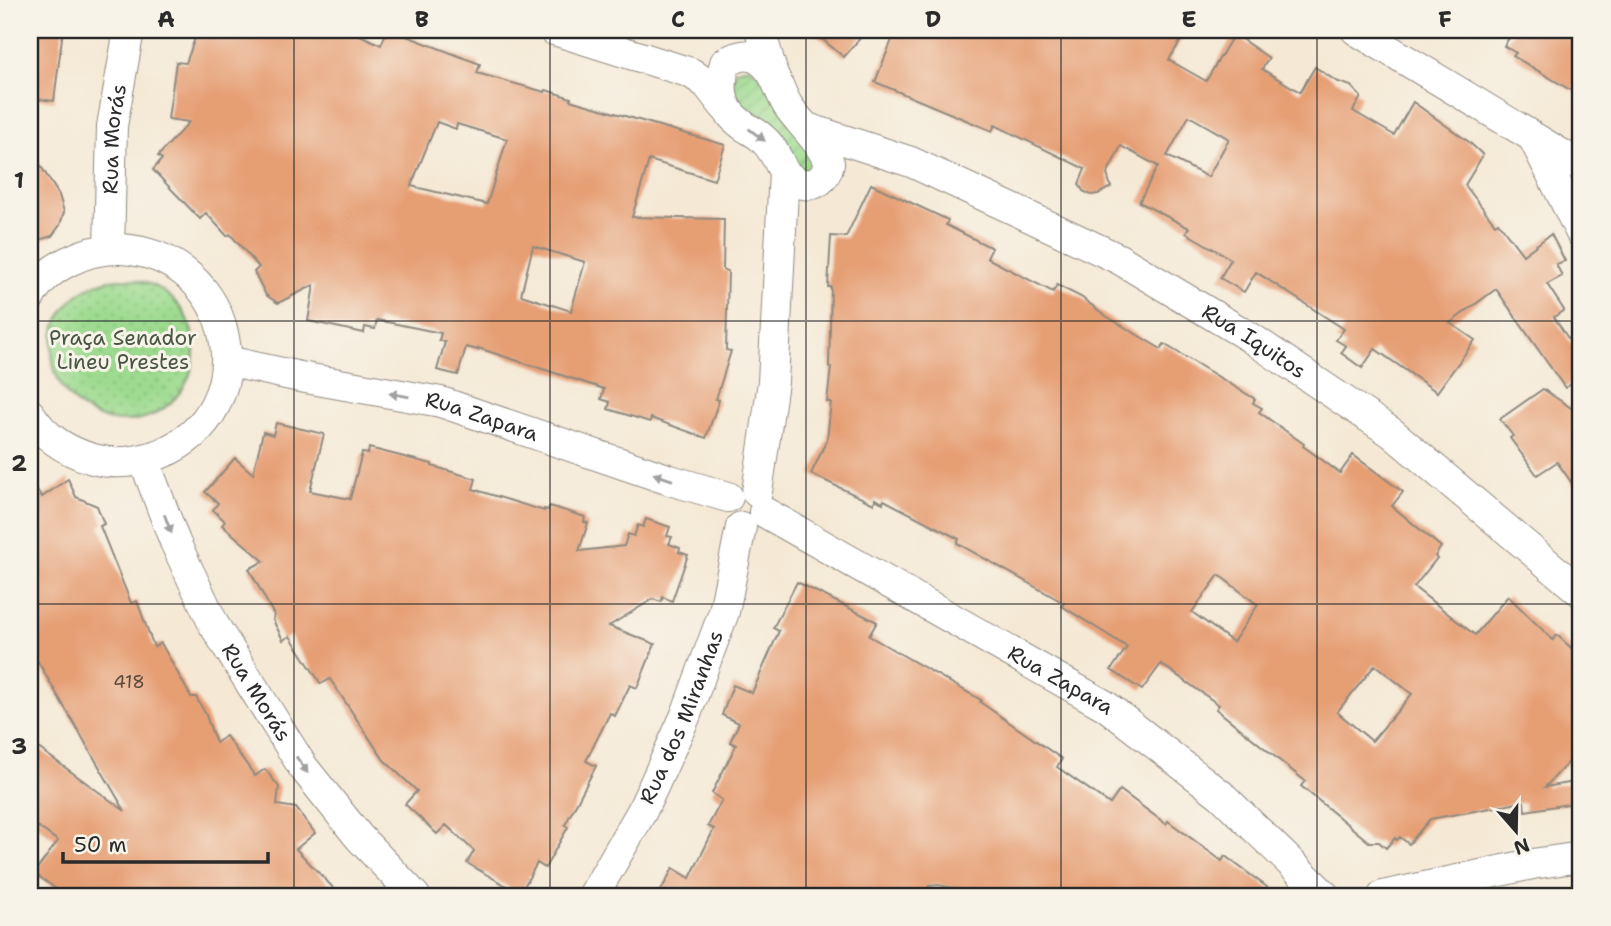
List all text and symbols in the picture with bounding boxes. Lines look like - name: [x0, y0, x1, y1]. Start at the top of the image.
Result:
- text: A: [157, 4, 175, 34]
- text: B: [415, 4, 429, 34]
- text: C: [671, 4, 685, 34]
- text: D: [925, 4, 941, 34]
- text: E: [1181, 4, 1197, 34]
- text: F: [1438, 4, 1452, 34]
- street label: Rua Morás: [96, 82, 133, 195]
- one-way arrow: [748, 128, 766, 143]
- text: 1: [14, 165, 24, 195]
- street label: Rua Iquitos: [1197, 298, 1311, 385]
- park label: Praça Senador Lineu Prestes: [49, 324, 197, 376]
- street label: Rua Zapara: [423, 385, 542, 448]
- one-way arrow: [388, 389, 410, 400]
- text: 2: [11, 448, 27, 478]
- one-way arrow: [652, 471, 673, 482]
- one-way arrow: [163, 513, 174, 534]
- street label: Rua dos Miranhas: [633, 626, 730, 809]
- street label: Rua Morás: [215, 638, 298, 747]
- street label: Rua Zapara: [1003, 639, 1120, 721]
- house number: 418: [113, 670, 145, 694]
- text: 3: [11, 731, 27, 761]
- one-way arrow: [295, 756, 309, 774]
- north arrow: [1482, 796, 1552, 866]
- scale bar: [63, 821, 268, 865]
- text: 50 m: [74, 831, 127, 859]
- text: N: [1510, 832, 1533, 861]

